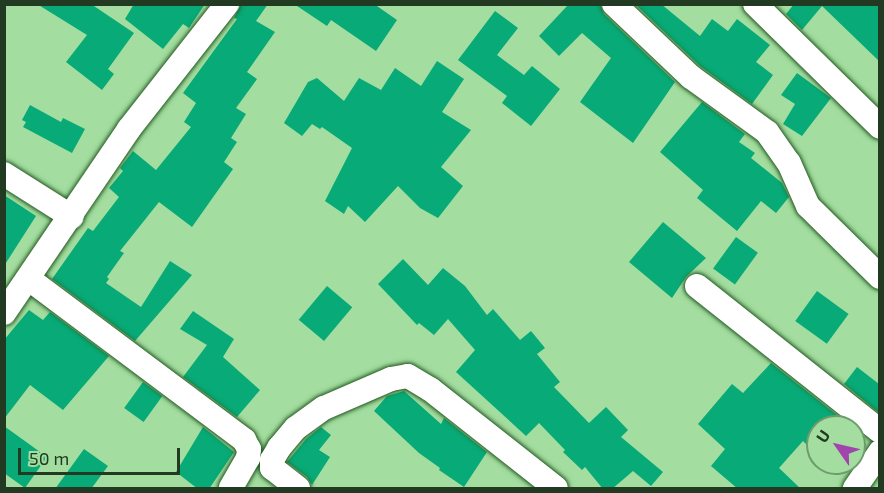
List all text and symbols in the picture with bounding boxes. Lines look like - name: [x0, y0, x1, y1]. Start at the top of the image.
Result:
- north arrow: [806, 415, 866, 475]
- text: U: [811, 426, 833, 446]
- scale bar: [21, 436, 183, 474]
- text: 50 m: [29, 447, 69, 469]

